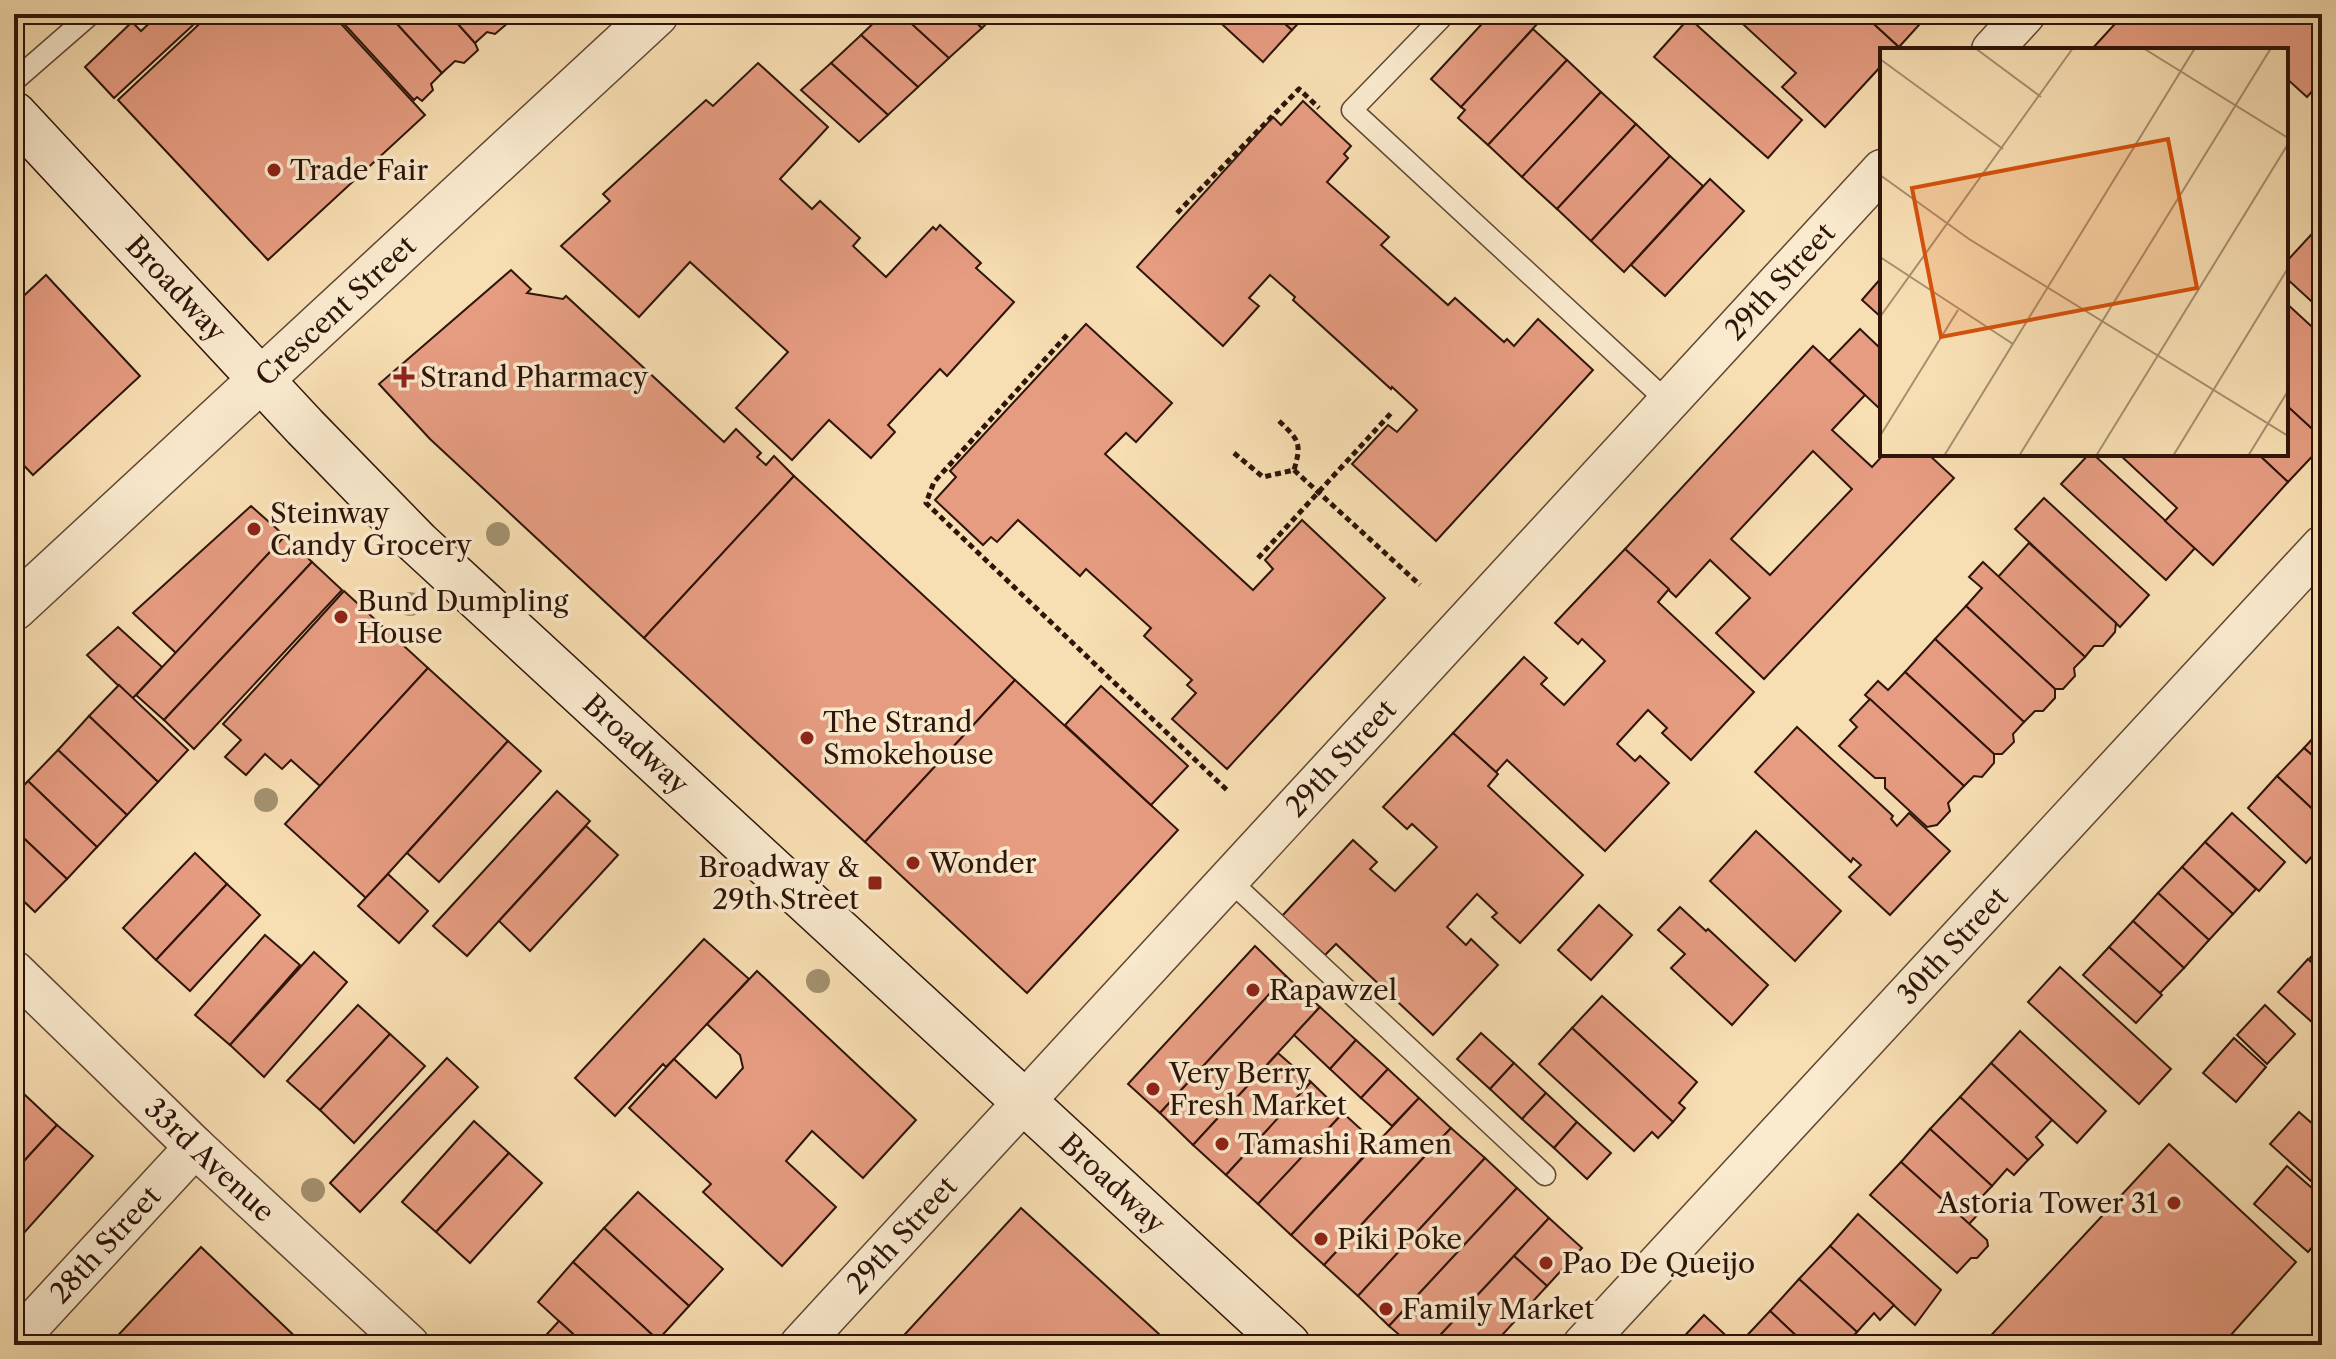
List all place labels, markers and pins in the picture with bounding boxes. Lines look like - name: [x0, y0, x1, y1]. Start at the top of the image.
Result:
- place label: Trade Fair: [290, 153, 428, 187]
- marker: Trade Fair: [265, 161, 283, 179]
- place label: Strand Pharmacy: [420, 360, 649, 394]
- marker: Strand Pharmacy: [395, 368, 413, 386]
- place label: Steinway Candy Grocery: [270, 496, 472, 562]
- marker: Steinway Candy Grocery: [245, 520, 263, 538]
- place label: Bund Dumpling House: [357, 584, 568, 650]
- marker: Bund Dumpling House: [332, 608, 350, 626]
- place label: The Strand Smokehouse: [823, 705, 994, 771]
- marker: The Strand Smokehouse: [798, 729, 816, 747]
- place label: Wonder: [928, 846, 1037, 880]
- place label: Broadway & 29th Street: [698, 850, 859, 916]
- marker: Wonder: [904, 854, 922, 872]
- marker: Broadway & 29th Street: [866, 874, 884, 892]
- place label: Rapawzel: [1269, 973, 1397, 1007]
- marker: Rapawzel: [1244, 981, 1262, 999]
- place label: Very Berry Fresh Market: [1168, 1056, 1347, 1122]
- marker: Very Berry Fresh Market: [1144, 1080, 1162, 1098]
- place label: Tamashi Ramen: [1238, 1127, 1452, 1161]
- marker: Tamashi Ramen: [1213, 1135, 1231, 1153]
- place label: Astoria Tower 31: [1937, 1186, 2158, 1220]
- marker: Astoria Tower 31: [2165, 1194, 2183, 1212]
- place label: Piki Poke: [1337, 1222, 1462, 1256]
- marker: Piki Poke: [1312, 1230, 1330, 1248]
- place label: Pao De Queijo: [1562, 1246, 1755, 1280]
- marker: Pao De Queijo: [1537, 1254, 1555, 1272]
- place label: Family Market: [1402, 1292, 1594, 1326]
- marker: Family Market: [1377, 1300, 1395, 1318]

